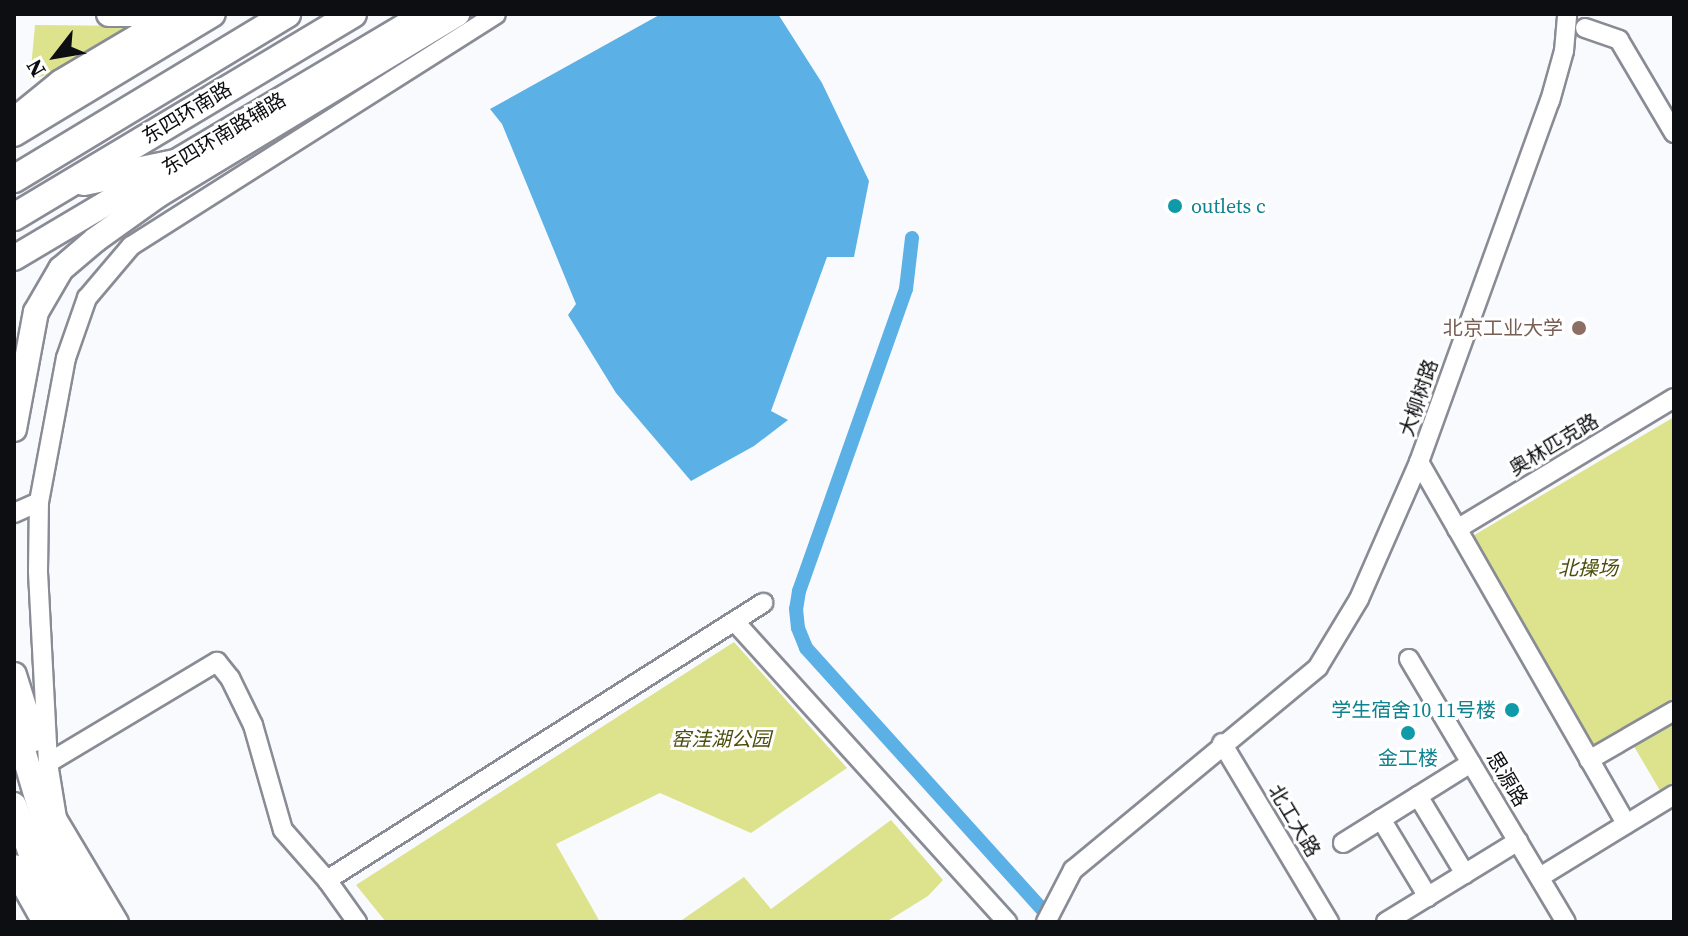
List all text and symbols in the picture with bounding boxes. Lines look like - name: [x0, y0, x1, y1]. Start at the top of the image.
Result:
- north arrow: [16, 16, 96, 96]
- text: N: [18, 54, 52, 83]
- street label: 东四环南路: [138, 77, 236, 149]
- street label: 东四环南路辅路: [158, 88, 290, 180]
- place label: outlets c: [1191, 194, 1266, 218]
- marker: outlets c: [1166, 197, 1184, 215]
- place label: 北京工业大学: [1443, 316, 1563, 340]
- marker: 北京工业大学: [1570, 319, 1588, 337]
- street label: 大柳树路: [1395, 356, 1443, 440]
- street label: 奥林匹克路: [1505, 409, 1603, 481]
- park label: 北操场: [1558, 556, 1618, 580]
- place label: 学生宿舍10 11号楼: [1331, 698, 1496, 722]
- marker: 学生宿舍10 11号楼: [1503, 701, 1521, 719]
- marker: 金工楼: [1399, 724, 1417, 742]
- park label: 窑洼湖公园: [671, 727, 771, 751]
- place label: 金工楼: [1378, 746, 1438, 770]
- street label: 思源路: [1481, 747, 1533, 811]
- street label: 北工大路: [1263, 781, 1325, 861]

